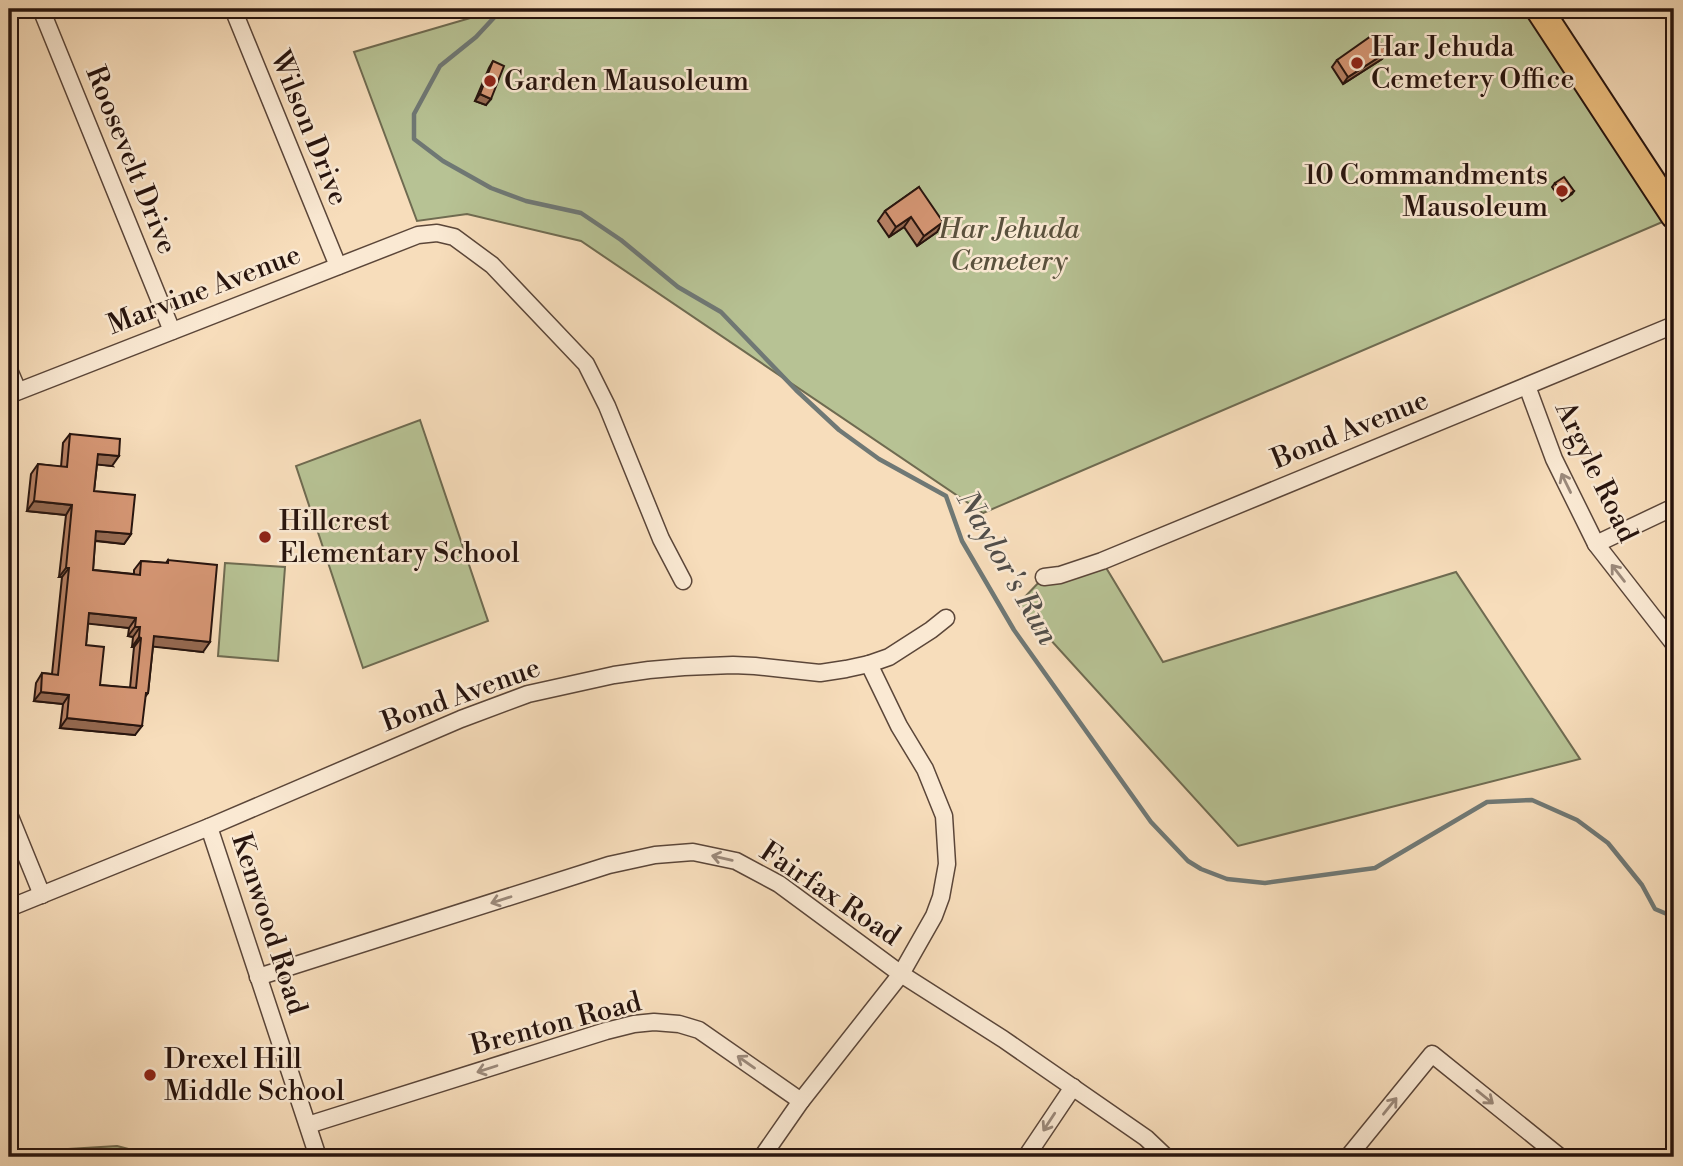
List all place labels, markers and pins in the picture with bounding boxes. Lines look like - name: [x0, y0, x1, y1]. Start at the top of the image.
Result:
- place label: Har Jehuda Cemetery Office: [1371, 30, 1575, 97]
- marker: Har Jehuda Cemetery Office: [1349, 55, 1365, 71]
- place label: Garden Mausoleum: [504, 64, 749, 99]
- marker: Garden Mausoleum: [482, 73, 498, 89]
- place label: 10 Commandments Mausoleum: [1304, 158, 1548, 225]
- marker: 10 Commandments Mausoleum: [1554, 183, 1570, 199]
- place label: Hillcrest Elementary School: [279, 504, 520, 571]
- marker: Hillcrest Elementary School: [257, 529, 273, 545]
- place label: Drexel Hill Middle School: [164, 1042, 344, 1109]
- marker: Drexel Hill Middle School: [142, 1067, 158, 1083]

